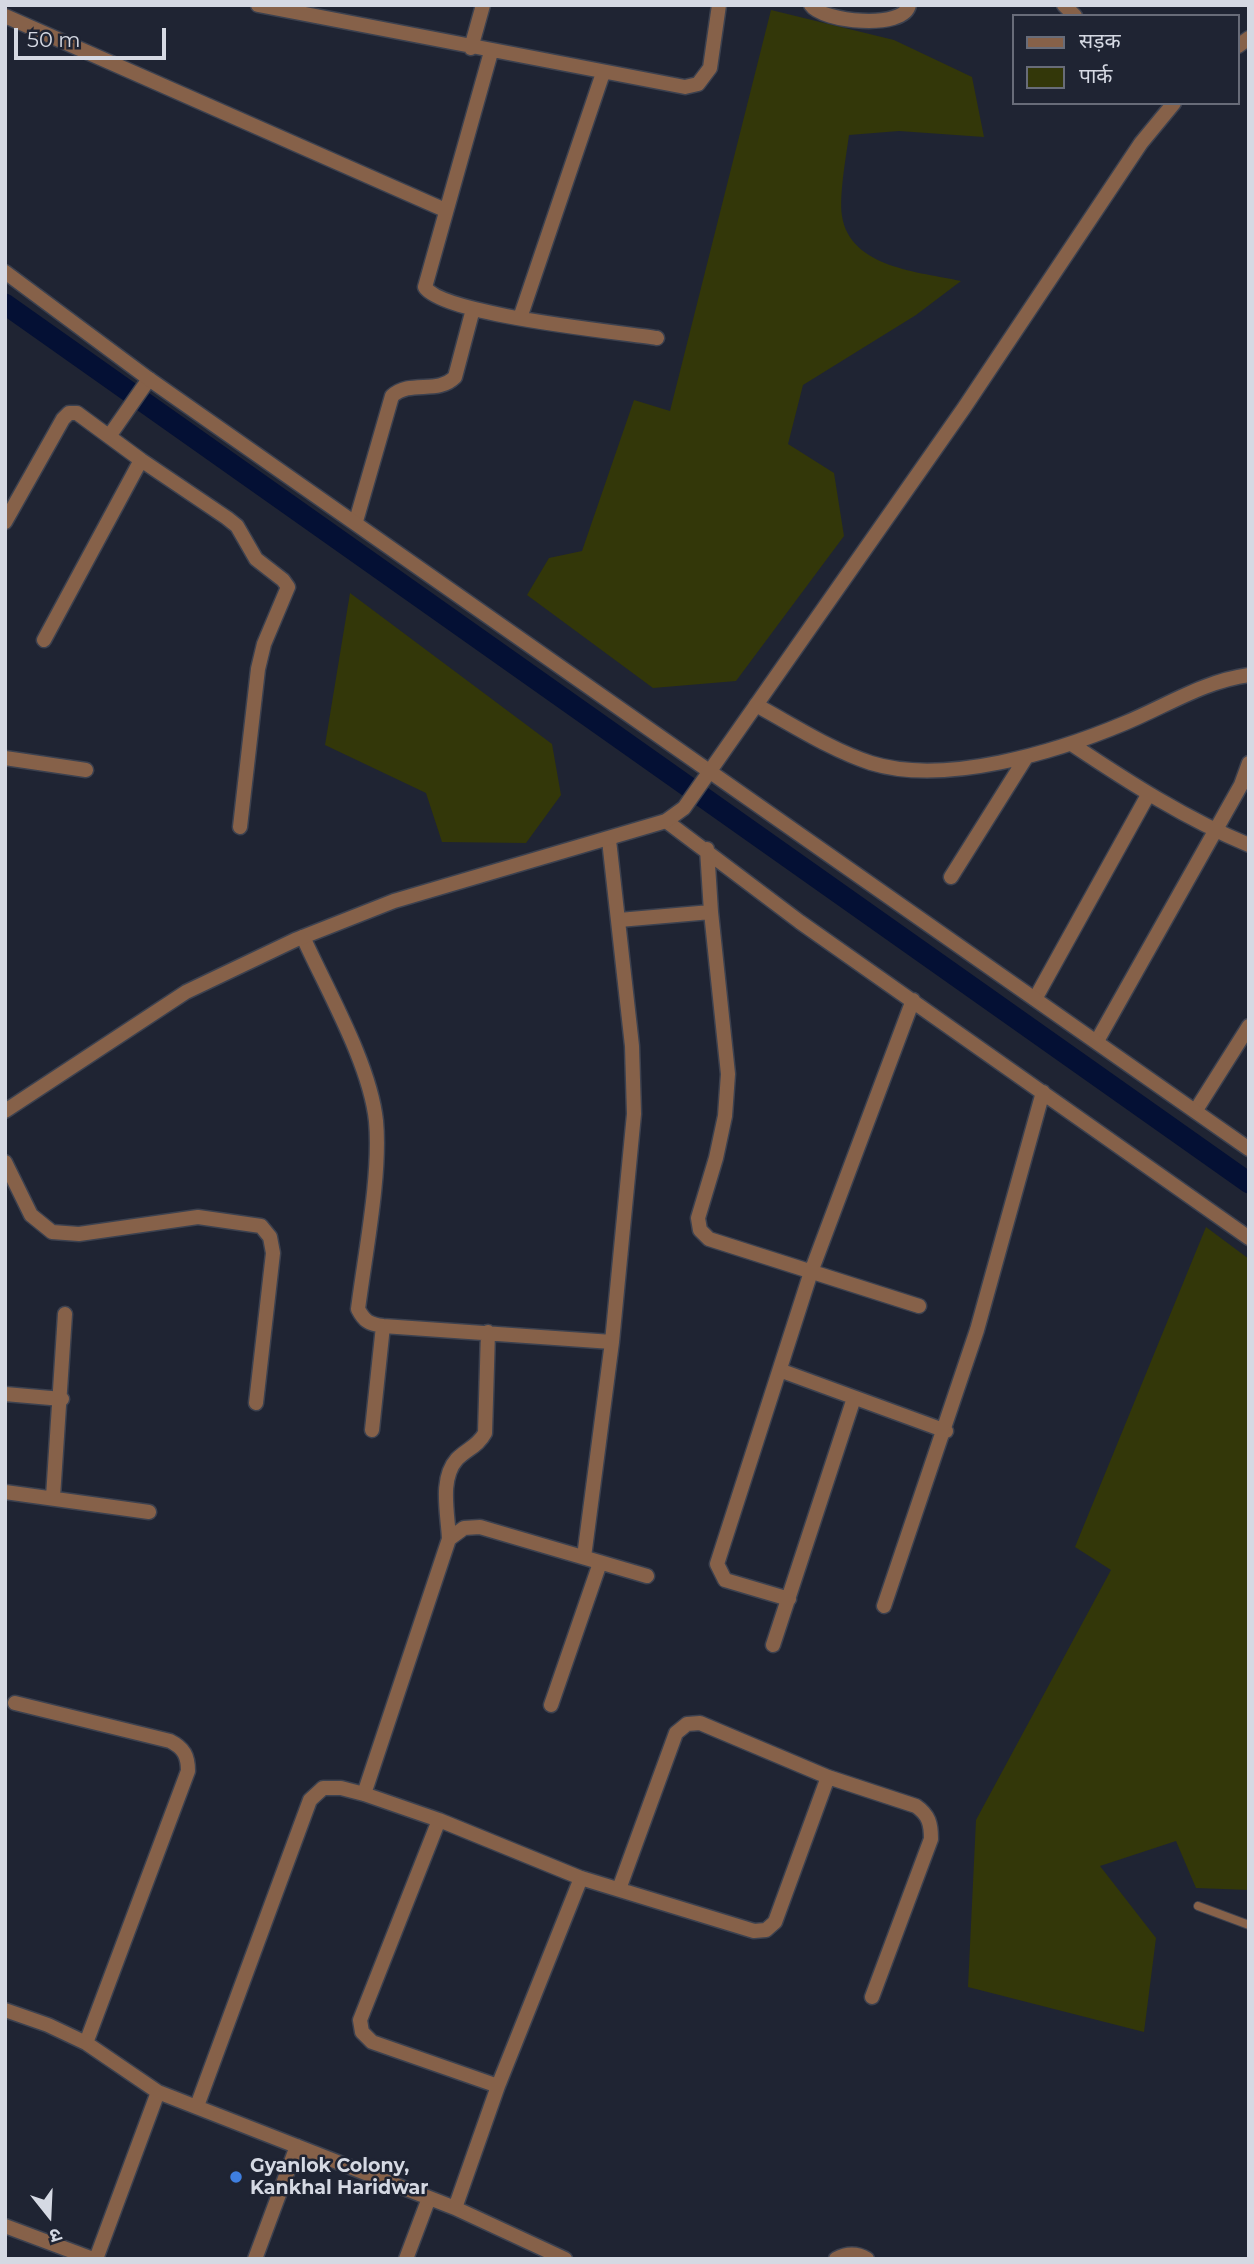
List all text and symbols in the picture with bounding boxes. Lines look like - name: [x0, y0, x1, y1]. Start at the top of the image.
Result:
- scale bar: [18, 14, 170, 58]
- legend: [1012, 14, 1240, 105]
- text: 50 m: [27, 27, 81, 52]
- text: सड़क: [1079, 28, 1121, 53]
- text: पार्क: [1079, 63, 1113, 88]
- place label: Gyanlok Colony, Kankhal Haridwar: [250, 2155, 428, 2199]
- marker: Gyanlok Colony, Kankhal Haridwar: [228, 2169, 244, 2185]
- north arrow: [14, 2180, 84, 2250]
- text: उ: [47, 2223, 64, 2248]

